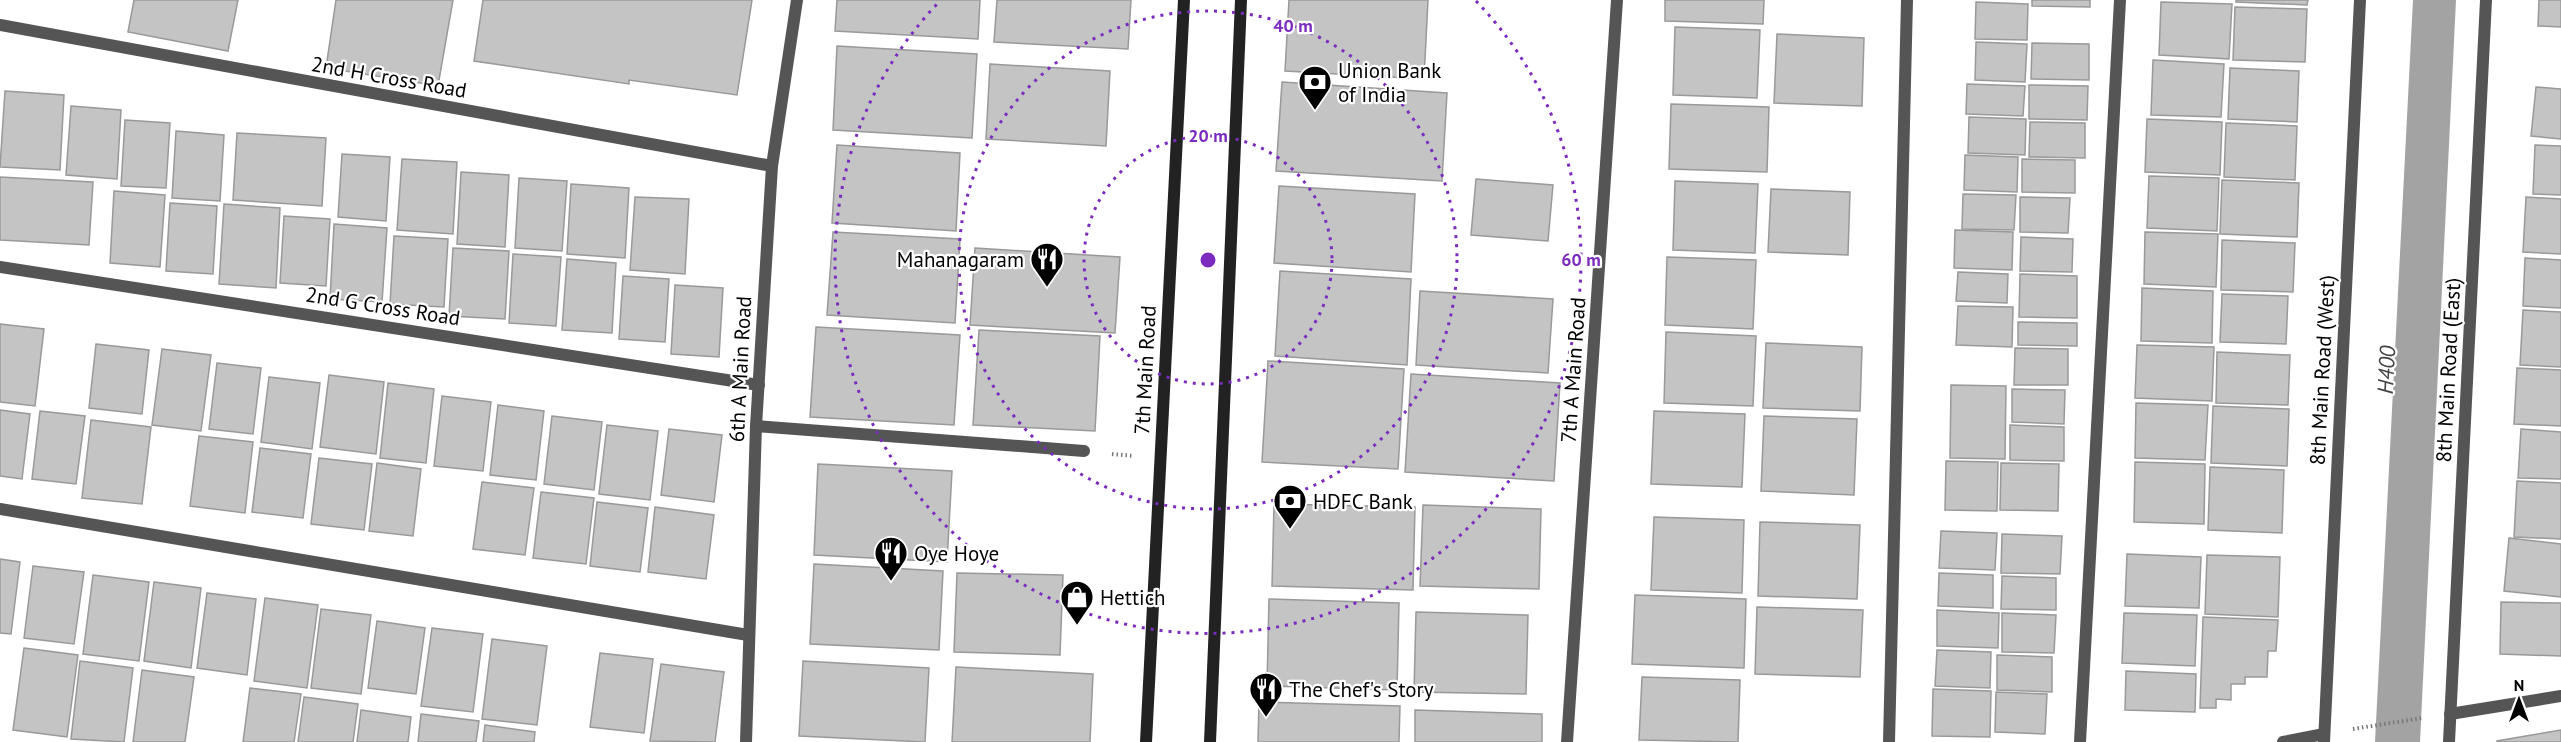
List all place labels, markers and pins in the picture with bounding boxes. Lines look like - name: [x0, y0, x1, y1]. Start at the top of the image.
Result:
- place label: Union Bank of India: [1338, 57, 1441, 108]
- bank icon: Union Bank of India: [1297, 64, 1333, 111]
- restaurant icon: Mahanagaram: [1029, 241, 1065, 288]
- place label: Mahanagaram: [897, 246, 1024, 273]
- centre of rings: [1198, 250, 1218, 270]
- bank icon: HDFC Bank: [1272, 483, 1308, 530]
- place label: HDFC Bank: [1313, 488, 1413, 515]
- restaurant icon: Oye Hoye: [873, 535, 909, 582]
- place label: Oye Hoye: [914, 540, 999, 567]
- shop icon: Hettich: [1059, 579, 1095, 626]
- place label: Hettich: [1100, 584, 1166, 611]
- restaurant icon: The Chef's Story: [1248, 671, 1284, 718]
- place label: The Chef's Story: [1289, 676, 1434, 703]

